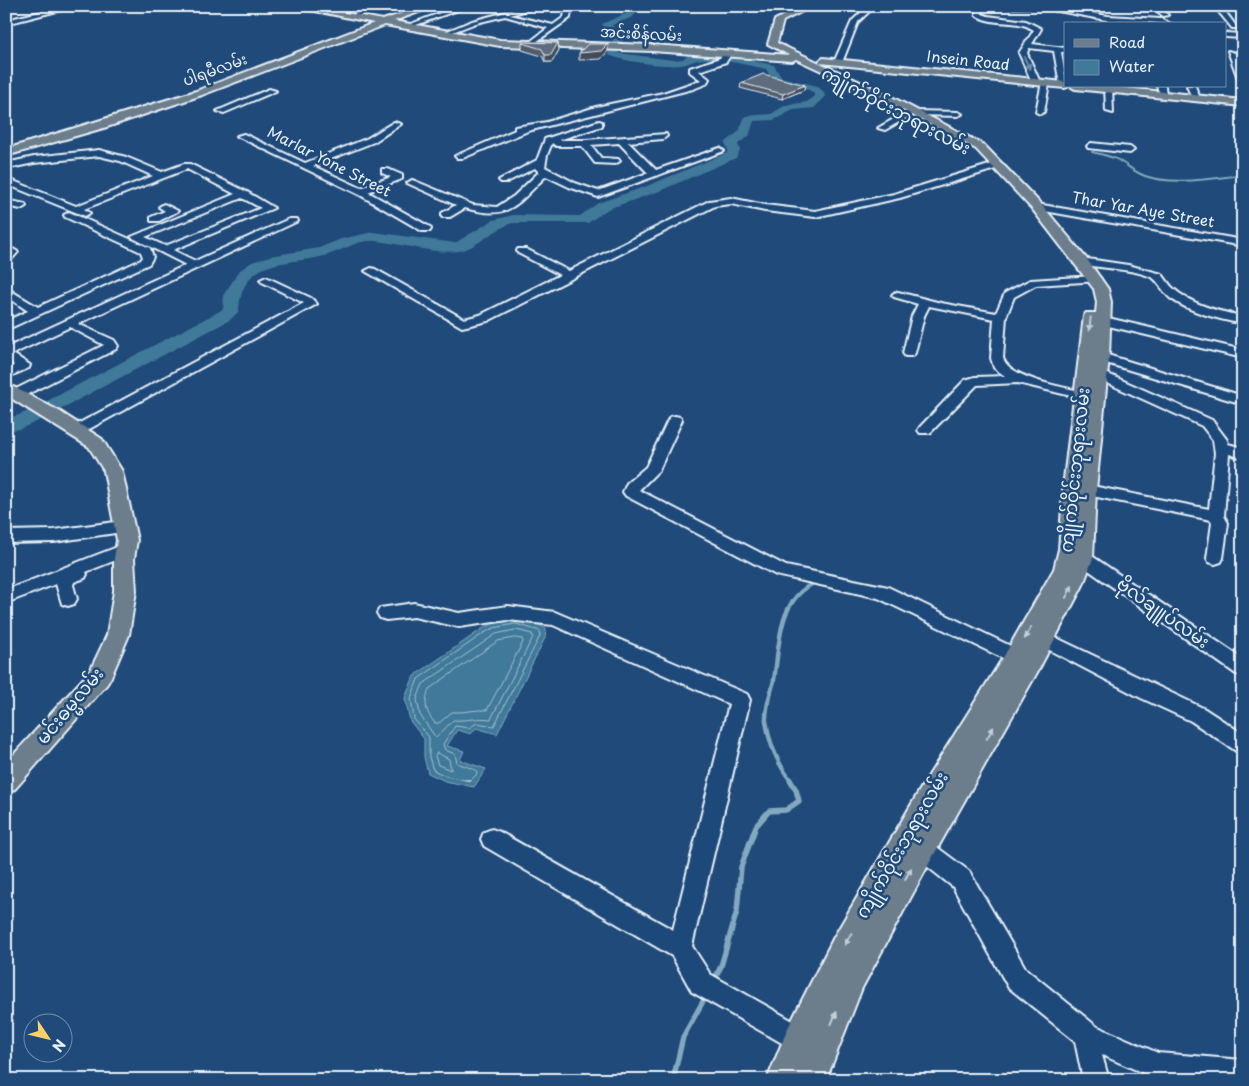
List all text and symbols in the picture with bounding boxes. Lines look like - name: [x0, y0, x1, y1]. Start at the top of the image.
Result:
- street label: အင်းစိန်လမ်း: [600, 19, 683, 48]
- legend: [1064, 22, 1226, 88]
- text: Road: [1109, 30, 1145, 53]
- street label: Insein Road: [926, 44, 1011, 75]
- street label: ပါရမီလမ်း: [179, 46, 251, 93]
- text: Water: [1109, 54, 1154, 77]
- one-way arrow: [1024, 56, 1032, 70]
- street label: ကျိုက်ဝိုင်းဘုရားလမ်း: [816, 59, 976, 163]
- street label: Marlar Yone Street: [264, 119, 396, 202]
- street label: Thar Yar Aye Street: [1070, 185, 1216, 232]
- one-way arrow: [1086, 316, 1094, 332]
- street label: ကျိုက်ဝိုင်းဘုရားလမ်း: [1051, 386, 1099, 554]
- street label: ဗိုလ်ချူပ်လမ်း: [1110, 570, 1216, 656]
- one-way arrow: [1065, 585, 1074, 598]
- one-way arrow: [1024, 625, 1032, 640]
- street label: မင်းဓမ္မလမ်း: [29, 661, 112, 752]
- one-way arrow: [985, 727, 994, 740]
- street label: ကျိုက်ဝိုင်းဘုရားလမ်း: [848, 766, 956, 924]
- one-way arrow: [904, 867, 913, 881]
- one-way arrow: [844, 932, 853, 945]
- one-way arrow: [830, 1010, 838, 1025]
- north arrow: [22, 1014, 72, 1064]
- text: N: [47, 1035, 71, 1056]

